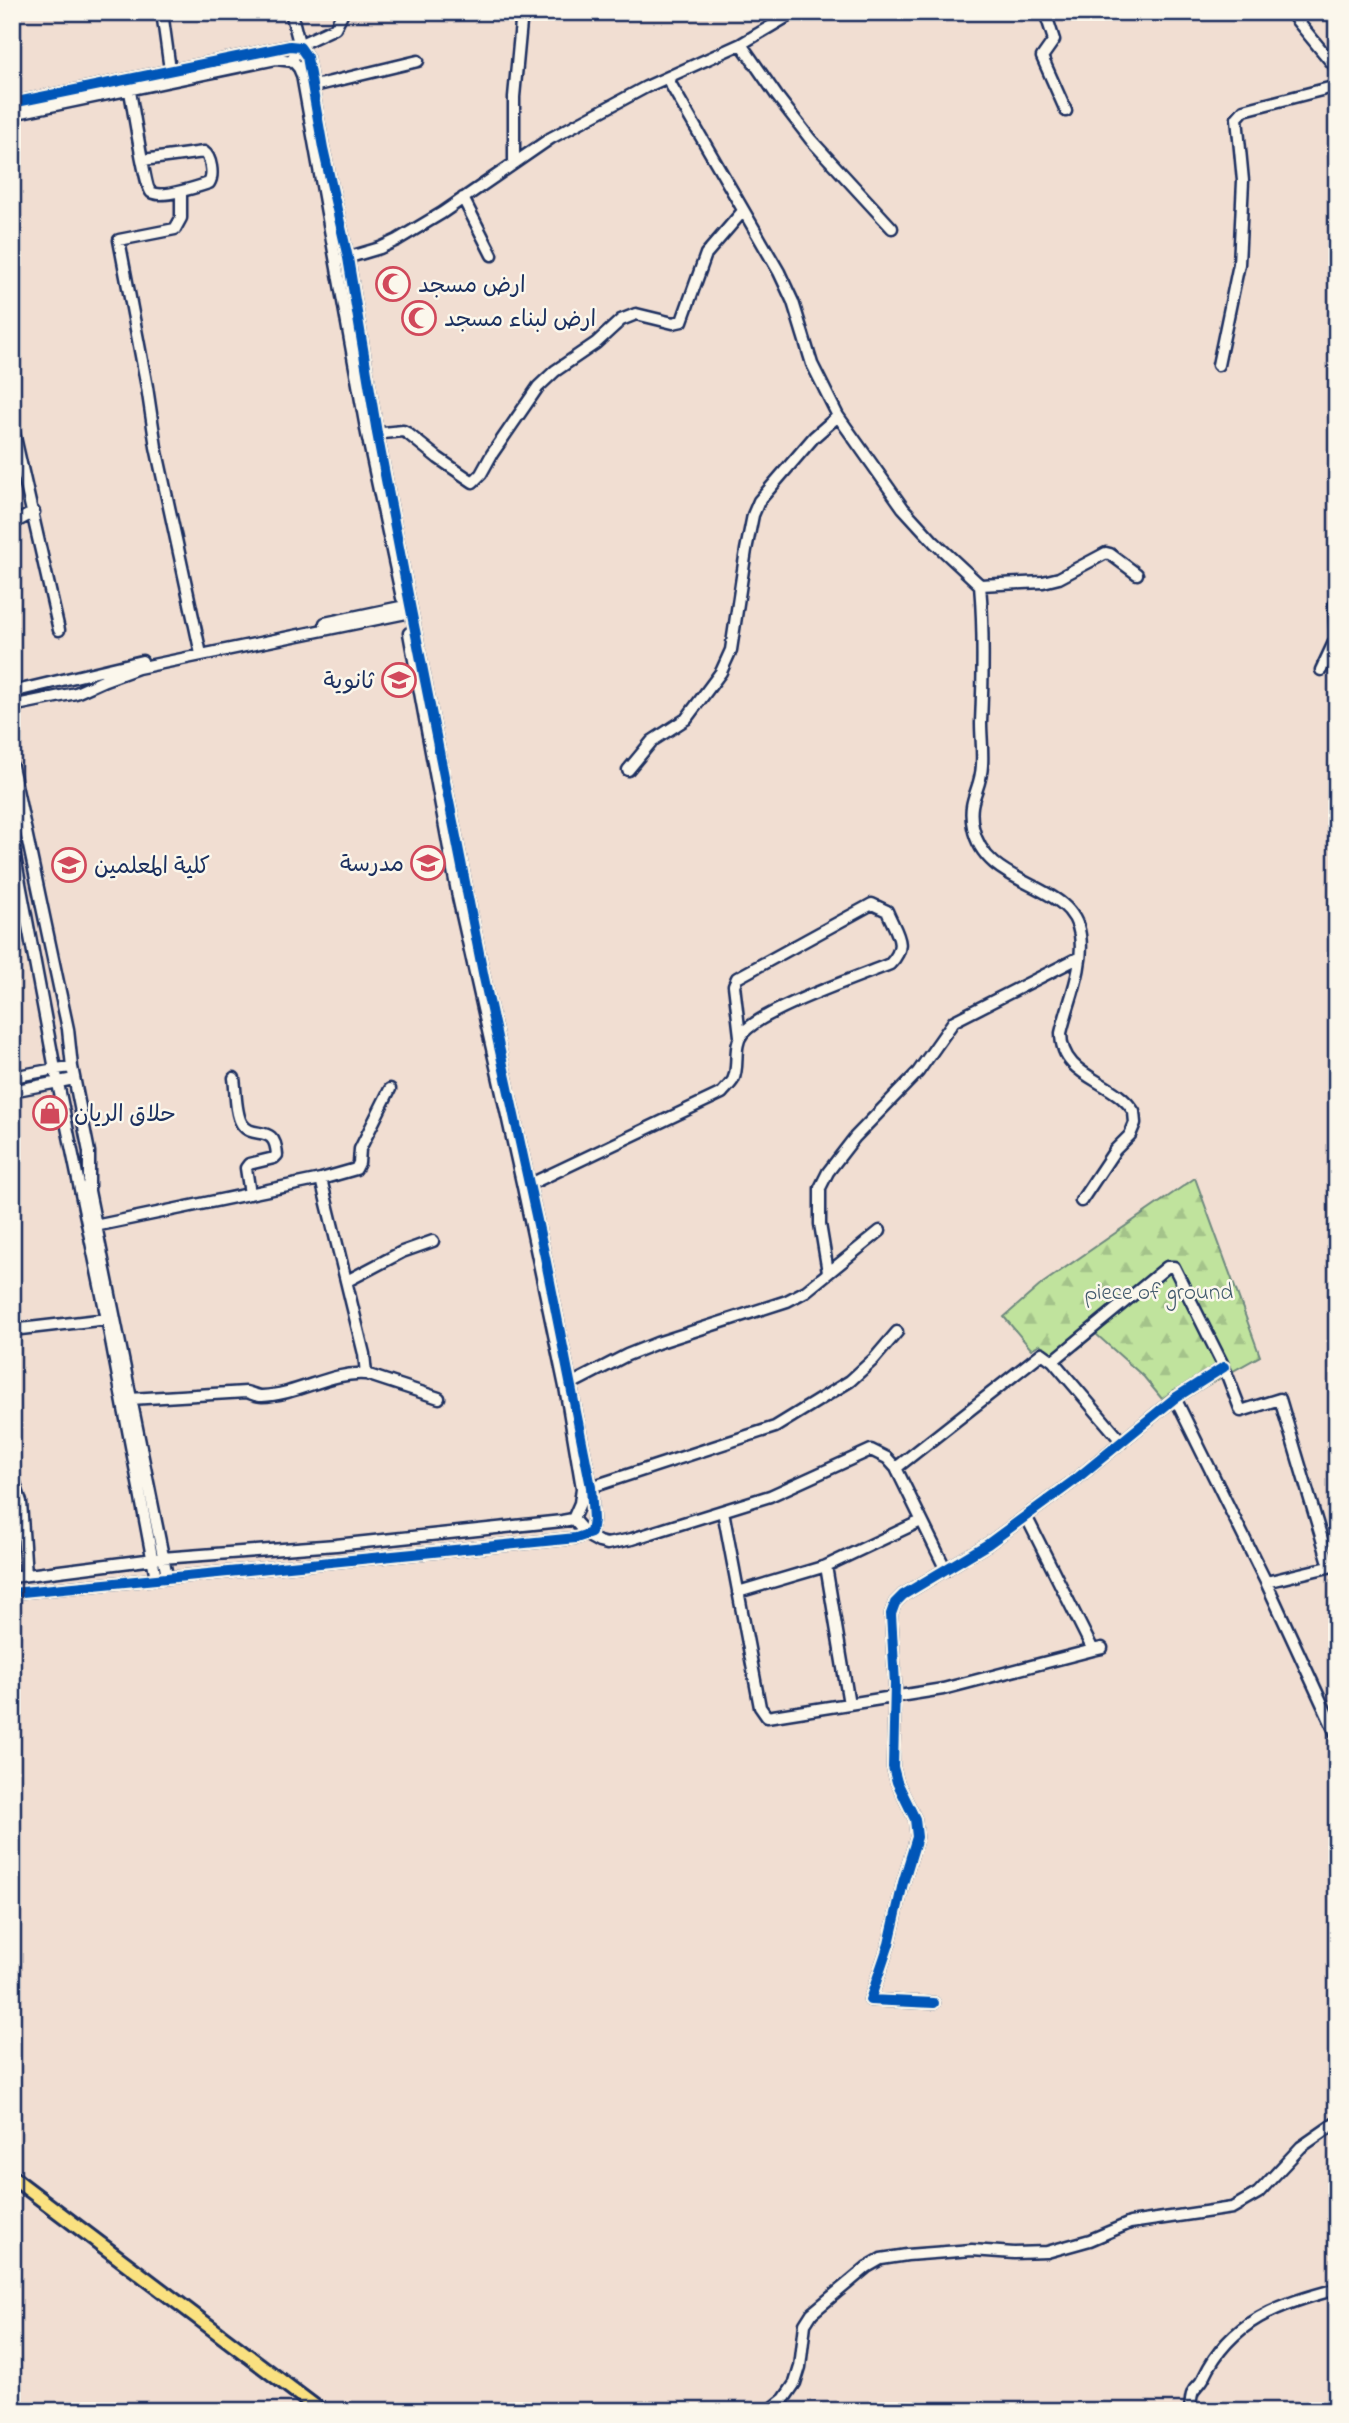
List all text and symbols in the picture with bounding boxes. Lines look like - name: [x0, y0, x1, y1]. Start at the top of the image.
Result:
- mosque icon: ارض مسجد: [374, 265, 412, 303]
- place label: ارض مسجد: [418, 270, 526, 303]
- mosque icon: ارض لبناء مسجد: [400, 299, 438, 337]
- place label: ارض لبناء مسجد: [444, 304, 596, 337]
- school or university icon: ثانوية: [380, 661, 418, 699]
- place label: ثانوية: [324, 666, 375, 699]
- school or university icon: مدرسة: [409, 844, 447, 882]
- school or university icon: كلية المعلمين: [50, 846, 88, 884]
- place label: مدرسة: [340, 849, 404, 882]
- place label: كلية المعلمين: [94, 851, 210, 884]
- shop icon: حلاق الريان: [31, 1094, 69, 1132]
- place label: حلاق الريان: [74, 1099, 176, 1132]
- park label: piece of ground: [1085, 1277, 1233, 1311]

